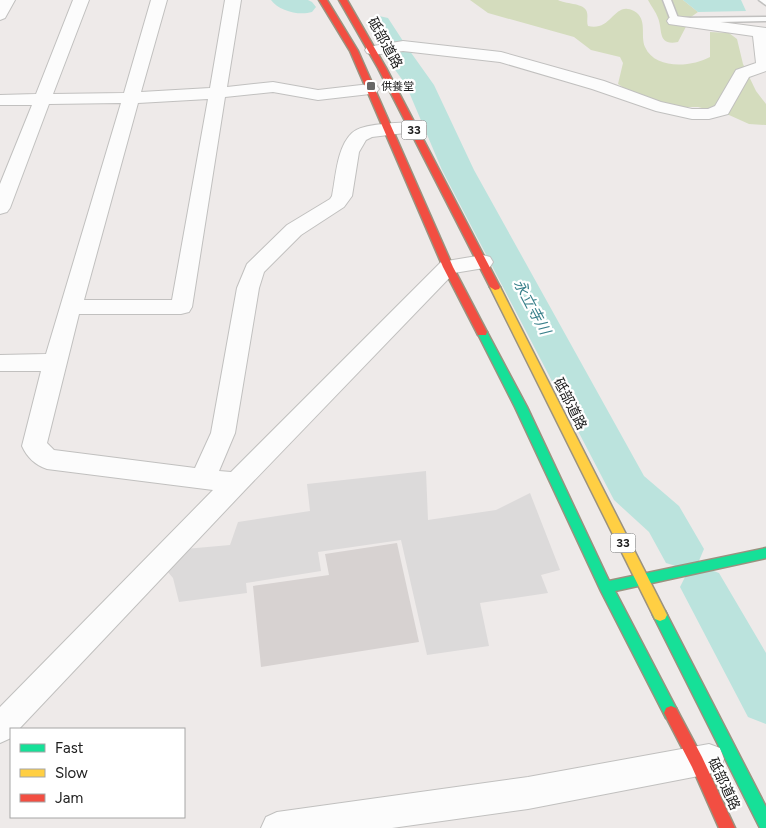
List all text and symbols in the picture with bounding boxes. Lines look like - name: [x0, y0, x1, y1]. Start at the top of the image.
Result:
- street label: 砥部道路: [364, 14, 406, 72]
- marker: 供養堂: [365, 80, 377, 92]
- place label: 供養堂: [381, 80, 414, 93]
- road number: 33: [402, 120, 426, 140]
- water label: 永立寺川: [510, 276, 555, 339]
- street label: 砥部道路: [550, 375, 590, 433]
- road number: 33: [610, 534, 636, 552]
- legend: [10, 728, 185, 818]
- text: Fast: [55, 739, 84, 757]
- street label: 砥部道路: [704, 755, 744, 813]
- text: Slow: [55, 764, 88, 782]
- text: Jam: [55, 789, 83, 807]

